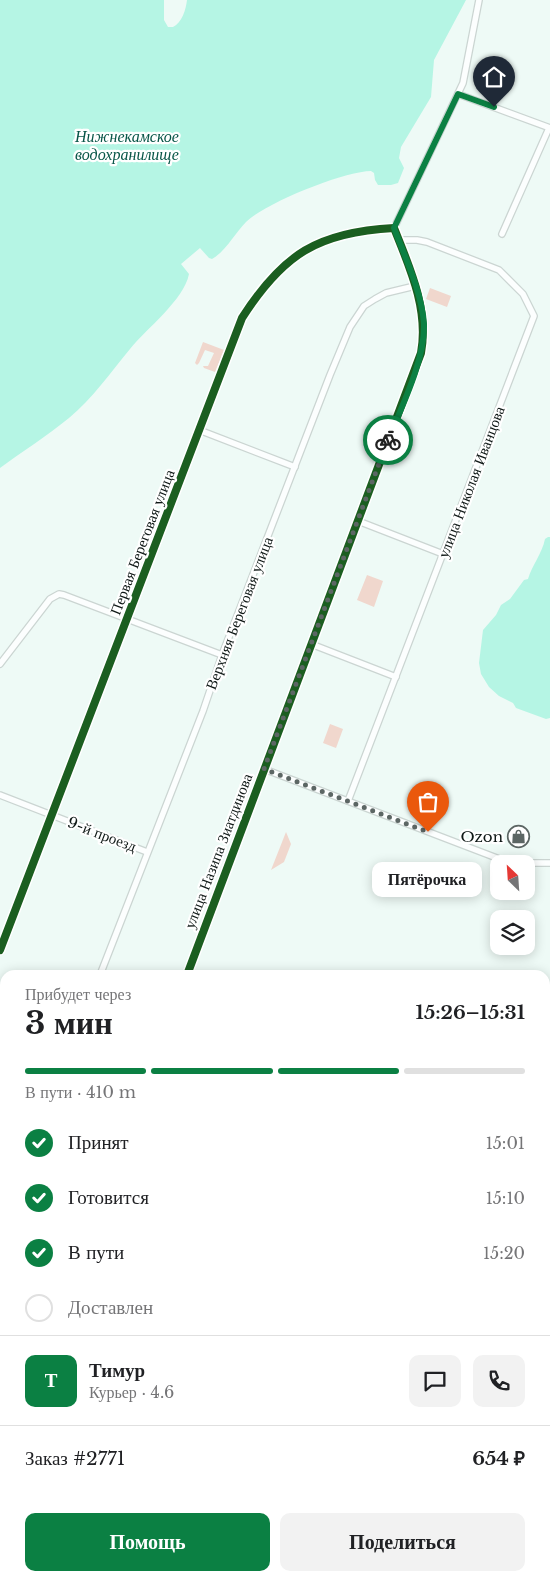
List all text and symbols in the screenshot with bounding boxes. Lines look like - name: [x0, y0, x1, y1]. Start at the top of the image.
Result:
- pin: [473, 56, 515, 107]
- icon: home: [480, 63, 508, 91]
- water label: Нижнекамское водохранилище: [74, 126, 179, 164]
- street label: улица Николая Иванцова: [433, 403, 509, 560]
- courier: [363, 415, 413, 465]
- icon: bike: [374, 426, 402, 454]
- street label: Первая Береговая улица: [105, 466, 179, 617]
- street label: Верхняя Береговая улица: [201, 534, 277, 692]
- street label: улица Назипа Зиатдинова: [180, 770, 256, 931]
- pin: [407, 781, 449, 832]
- icon: bag: [414, 788, 442, 816]
- street label: 9-й проезд: [65, 812, 139, 856]
- shop icon: Ozon: [507, 824, 531, 848]
- place label: Ozon: [460, 827, 503, 846]
- north arrow: [490, 855, 535, 900]
- map controls: [490, 855, 535, 955]
- callout: Пятёрочка: [373, 862, 483, 897]
- text: Пятёрочка: [388, 869, 466, 889]
- button: layers: [490, 910, 535, 955]
- text: Прибудет через: [25, 984, 131, 1004]
- text: 15:26–15:31: [416, 1001, 525, 1024]
- text: 3 мин: [25, 1003, 113, 1043]
- text: В пути · 410 m: [25, 1082, 136, 1102]
- icon: check: [25, 1129, 53, 1157]
- text: Принят: [68, 1131, 129, 1154]
- text: 15:01: [486, 1133, 525, 1153]
- icon: check: [25, 1184, 53, 1212]
- text: Готовится: [68, 1186, 149, 1209]
- text: 15:10: [486, 1188, 525, 1208]
- icon: check: [25, 1239, 53, 1267]
- text: В пути: [68, 1241, 124, 1264]
- text: 15:20: [483, 1243, 525, 1263]
- text: Доставлен: [68, 1296, 153, 1319]
- button: chat: [409, 1355, 461, 1407]
- button: phone: [473, 1355, 525, 1407]
- text: Тимур: [89, 1359, 145, 1382]
- text: Т: [45, 1369, 57, 1392]
- text: Курьер · 4.6: [89, 1382, 174, 1402]
- text: Заказ #2771: [25, 1447, 125, 1470]
- text: 654 ₽: [472, 1447, 525, 1470]
- button: Помощь: [25, 1513, 270, 1571]
- button: Поделиться: [280, 1513, 525, 1571]

